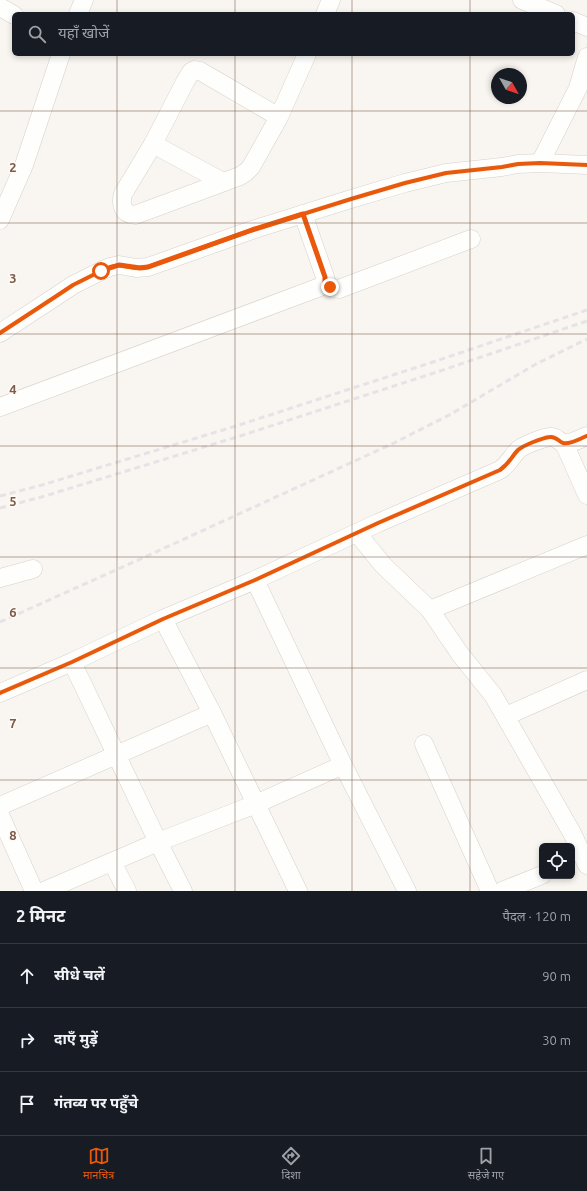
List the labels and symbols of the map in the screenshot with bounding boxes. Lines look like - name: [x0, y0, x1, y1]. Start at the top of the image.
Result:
- north arrow: [491, 68, 527, 104]
- text: 2: [9, 160, 17, 174]
- route start: [92, 262, 110, 280]
- text: 3: [9, 271, 17, 285]
- route end: [321, 278, 339, 296]
- text: 4: [9, 382, 17, 396]
- text: 5: [9, 494, 17, 508]
- text: 6: [9, 605, 17, 619]
- text: 7: [9, 716, 17, 730]
- text: 8: [9, 828, 17, 842]

